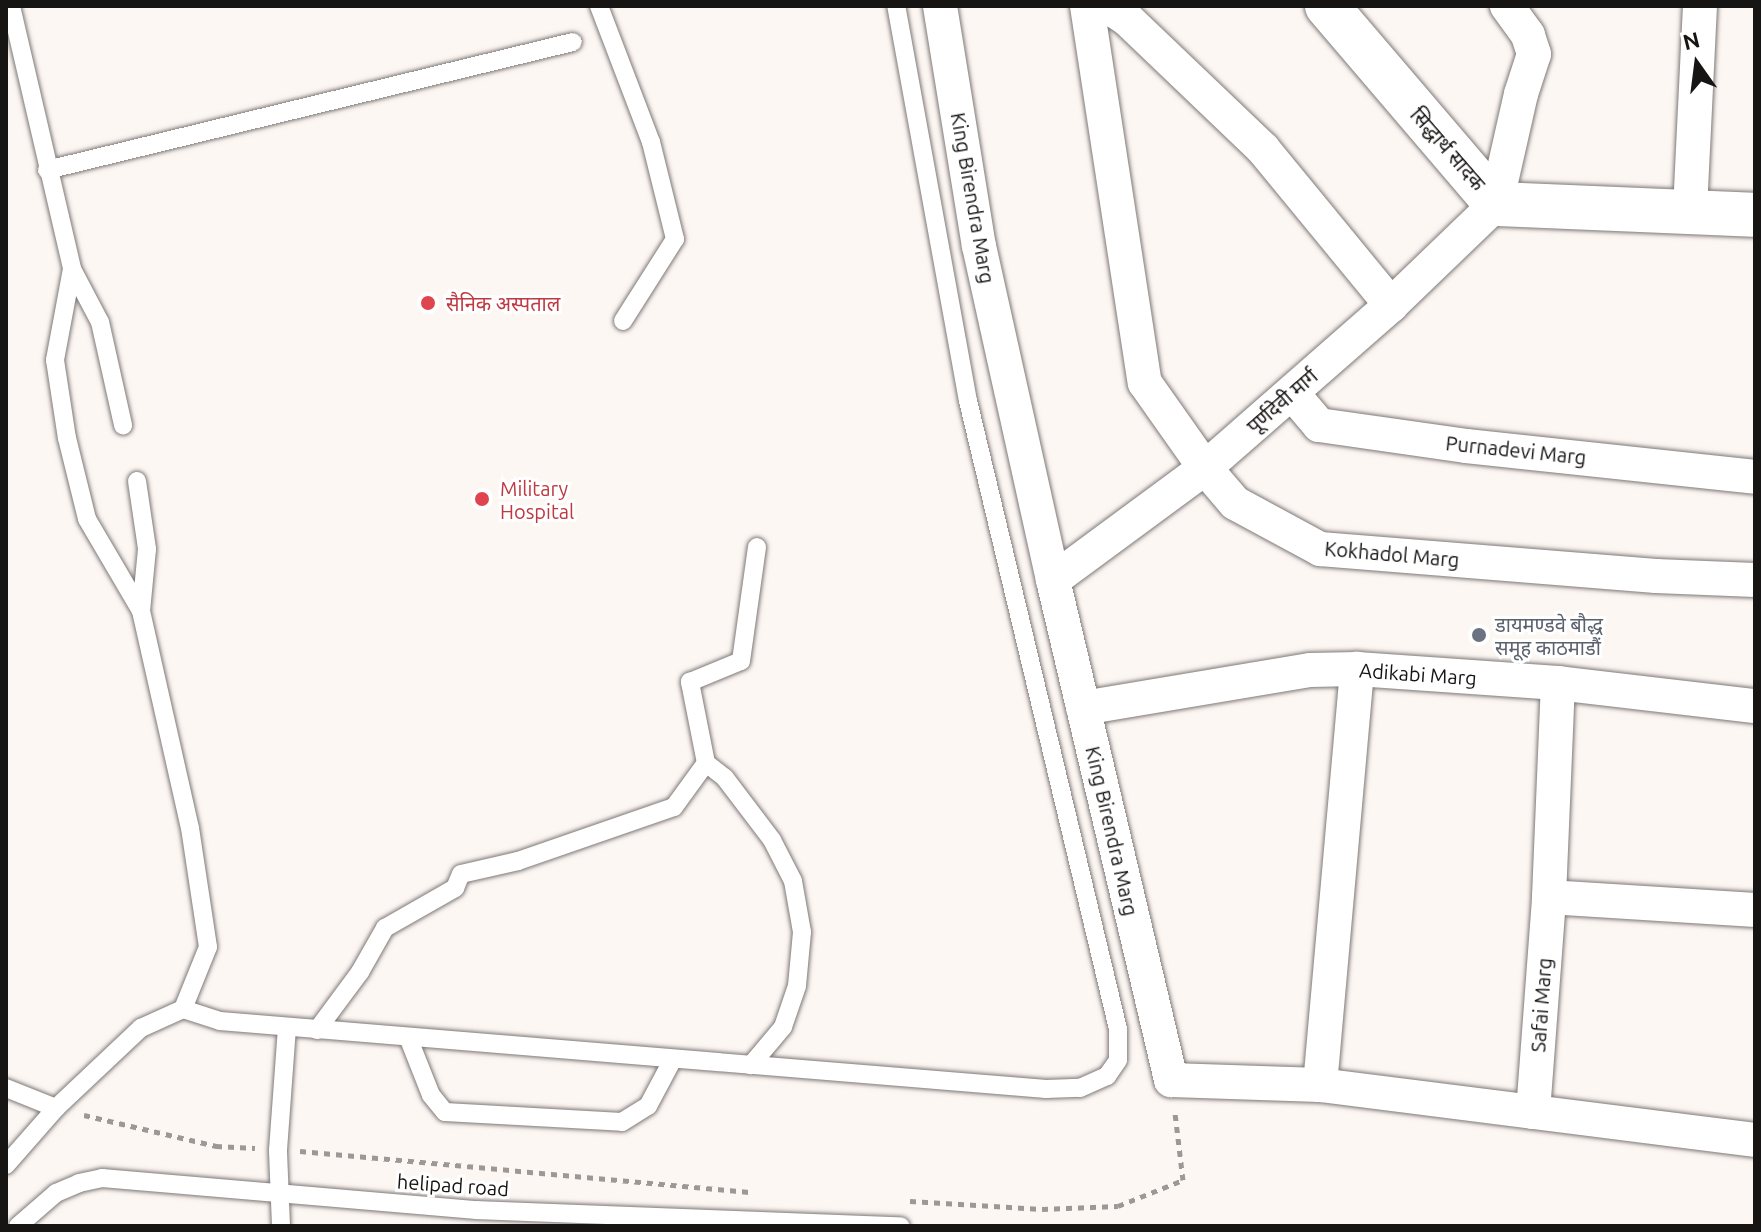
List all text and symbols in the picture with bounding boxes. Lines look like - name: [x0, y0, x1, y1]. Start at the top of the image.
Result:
- north arrow: [1657, 24, 1737, 104]
- text: N: [1680, 26, 1702, 54]
- street label: सिद्धार्थ सादक: [1406, 103, 1490, 195]
- street label: King Birendra Marg: [946, 111, 1000, 285]
- place label: सैनिक अस्पताल: [446, 291, 560, 315]
- marker: सैनिक अस्पताल: [417, 292, 439, 314]
- street label: पूर्णदेवी मार्ग: [1242, 364, 1322, 438]
- street label: Purnadevi Marg: [1444, 431, 1588, 469]
- place label: Military Hospital: [500, 476, 574, 523]
- marker: Military Hospital: [471, 488, 493, 510]
- street label: Kokhadol Marg: [1324, 536, 1460, 572]
- place label: डायमण्डवे बौद्ध समूह काठमाडौं: [1495, 612, 1603, 659]
- marker: डायमण्डवे बौद्ध समूह काठमाडौं: [1470, 626, 1488, 644]
- street label: Adikabi Marg: [1358, 658, 1478, 690]
- street label: King Birendra Marg: [1081, 744, 1143, 918]
- street label: Safai Marg: [1526, 957, 1556, 1053]
- street label: helipad road: [396, 1169, 510, 1201]

